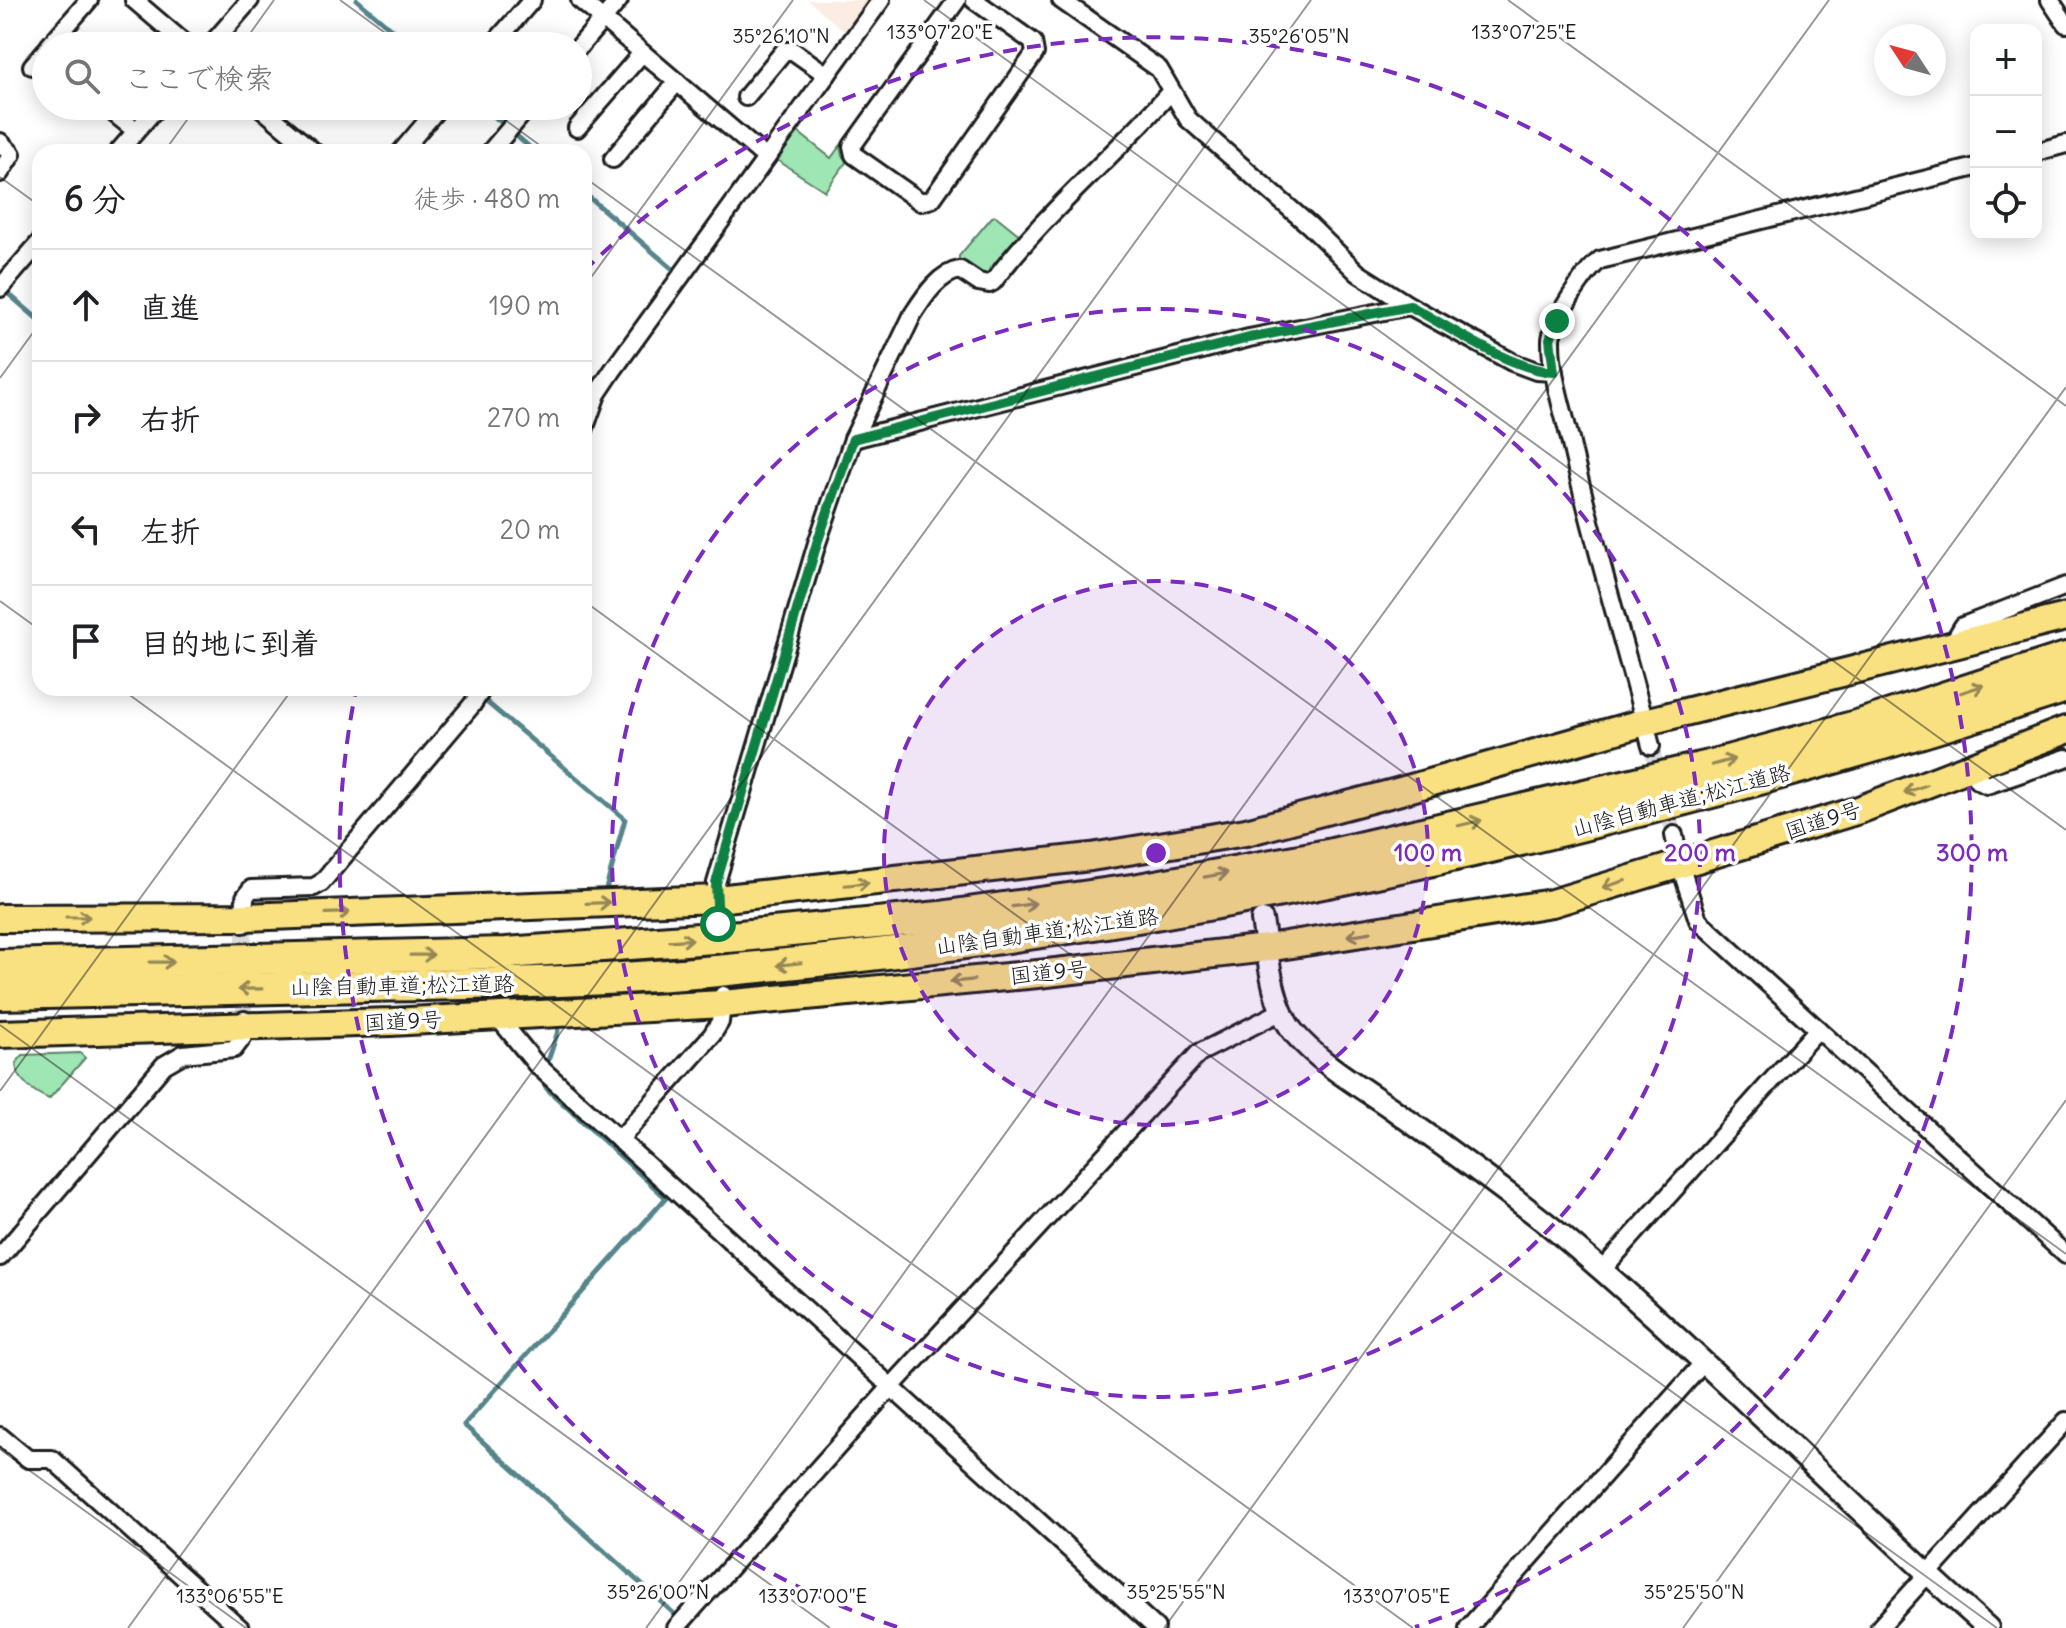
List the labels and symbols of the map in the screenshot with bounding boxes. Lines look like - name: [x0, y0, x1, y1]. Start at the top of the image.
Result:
- text: 133°07'20"E: [887, 19, 993, 44]
- text: 133°07'25"E: [1472, 19, 1576, 44]
- text: 35°26'10"N: [732, 23, 830, 48]
- text: 35°26'05"N: [1248, 23, 1350, 48]
- north arrow: [1874, 24, 1946, 96]
- route end: [1539, 303, 1575, 339]
- one-way arrow: [1960, 680, 1985, 695]
- one-way arrow: [1709, 754, 1735, 769]
- street label: 山陰自動車道;松江道路: [1569, 757, 1793, 843]
- one-way arrow: [1903, 783, 1928, 797]
- street label: 国道9号: [1781, 795, 1865, 845]
- one-way arrow: [1457, 814, 1482, 829]
- text: 100 m: [1394, 837, 1462, 867]
- text: 200 m: [1664, 837, 1736, 867]
- text: 300 m: [1936, 837, 2008, 867]
- centre of rings: [1142, 839, 1170, 867]
- one-way arrow: [1202, 867, 1228, 882]
- one-way arrow: [843, 876, 870, 891]
- one-way arrow: [1602, 877, 1628, 892]
- one-way arrow: [584, 896, 611, 911]
- one-way arrow: [1010, 897, 1036, 912]
- street label: 山陰自動車道;松江道路: [933, 901, 1161, 961]
- one-way arrow: [324, 906, 351, 921]
- route start: [700, 906, 736, 942]
- one-way arrow: [64, 909, 91, 925]
- one-way arrow: [1347, 927, 1372, 942]
- one-way arrow: [667, 932, 694, 947]
- one-way arrow: [408, 947, 435, 962]
- one-way arrow: [148, 954, 175, 969]
- street label: 国道9号: [1008, 954, 1090, 990]
- one-way arrow: [776, 957, 803, 972]
- street label: 山陰自動車道;松江道路: [289, 969, 515, 1001]
- one-way arrow: [949, 974, 976, 989]
- one-way arrow: [237, 981, 264, 997]
- street label: 国道9号: [363, 1005, 443, 1037]
- text: 35°26'00"N: [607, 1579, 709, 1604]
- text: 35°25'55"N: [1126, 1579, 1226, 1604]
- text: 35°25'50"N: [1643, 1579, 1745, 1604]
- text: 133°06'55"E: [176, 1583, 284, 1608]
- text: 133°07'00"E: [759, 1583, 867, 1608]
- text: 133°07'05"E: [1343, 1583, 1451, 1608]

